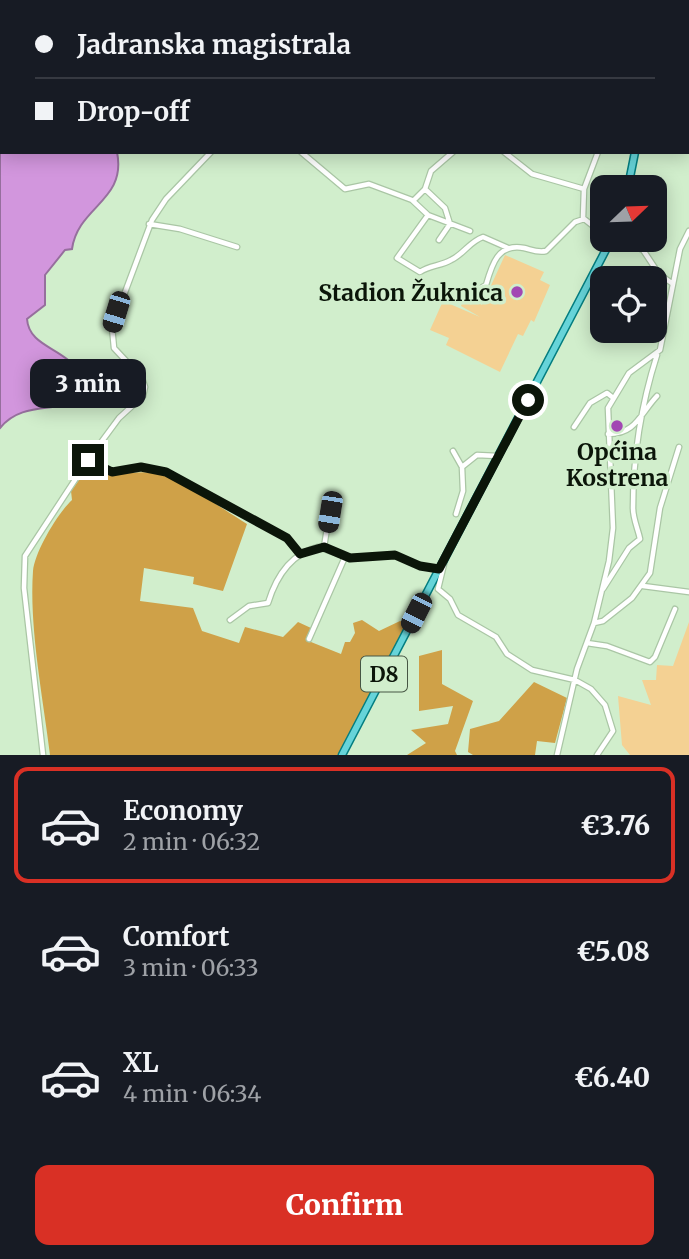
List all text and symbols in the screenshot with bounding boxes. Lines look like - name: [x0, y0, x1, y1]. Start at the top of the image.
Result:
- text: Jadranska magistrala: [77, 28, 351, 61]
- text: Drop-off: [77, 95, 190, 128]
- north arrow: [590, 175, 667, 252]
- map controls: [590, 175, 667, 343]
- button: locate: [590, 266, 667, 343]
- place label: Stadion Žuknica: [318, 278, 503, 307]
- marker: Stadion Žuknica: [509, 284, 525, 300]
- car: [100, 289, 133, 335]
- callout: 3 min: [30, 358, 146, 407]
- text: 3 min: [55, 369, 121, 398]
- route start: [512, 384, 544, 416]
- marker: Općina Kostrena: [609, 418, 625, 434]
- place label: Općina Kostrena: [566, 437, 668, 492]
- route end: [72, 444, 104, 476]
- car: [317, 490, 344, 534]
- car: [398, 590, 435, 636]
- road number: D8: [361, 656, 407, 692]
- icon: car: [39, 794, 102, 857]
- text: Economy: [123, 794, 243, 827]
- text: €3.76: [580, 809, 650, 842]
- text: 2 min · 06:32: [123, 827, 260, 856]
- icon: car: [39, 920, 102, 983]
- text: Comfort: [123, 920, 229, 953]
- text: €5.08: [576, 935, 650, 968]
- text: 3 min · 06:33: [123, 953, 259, 982]
- icon: car: [39, 1046, 102, 1109]
- text: XL: [123, 1046, 159, 1079]
- text: €6.40: [574, 1061, 650, 1094]
- text: 4 min · 06:34: [123, 1079, 262, 1108]
- button: Confirm: [35, 1165, 654, 1245]

